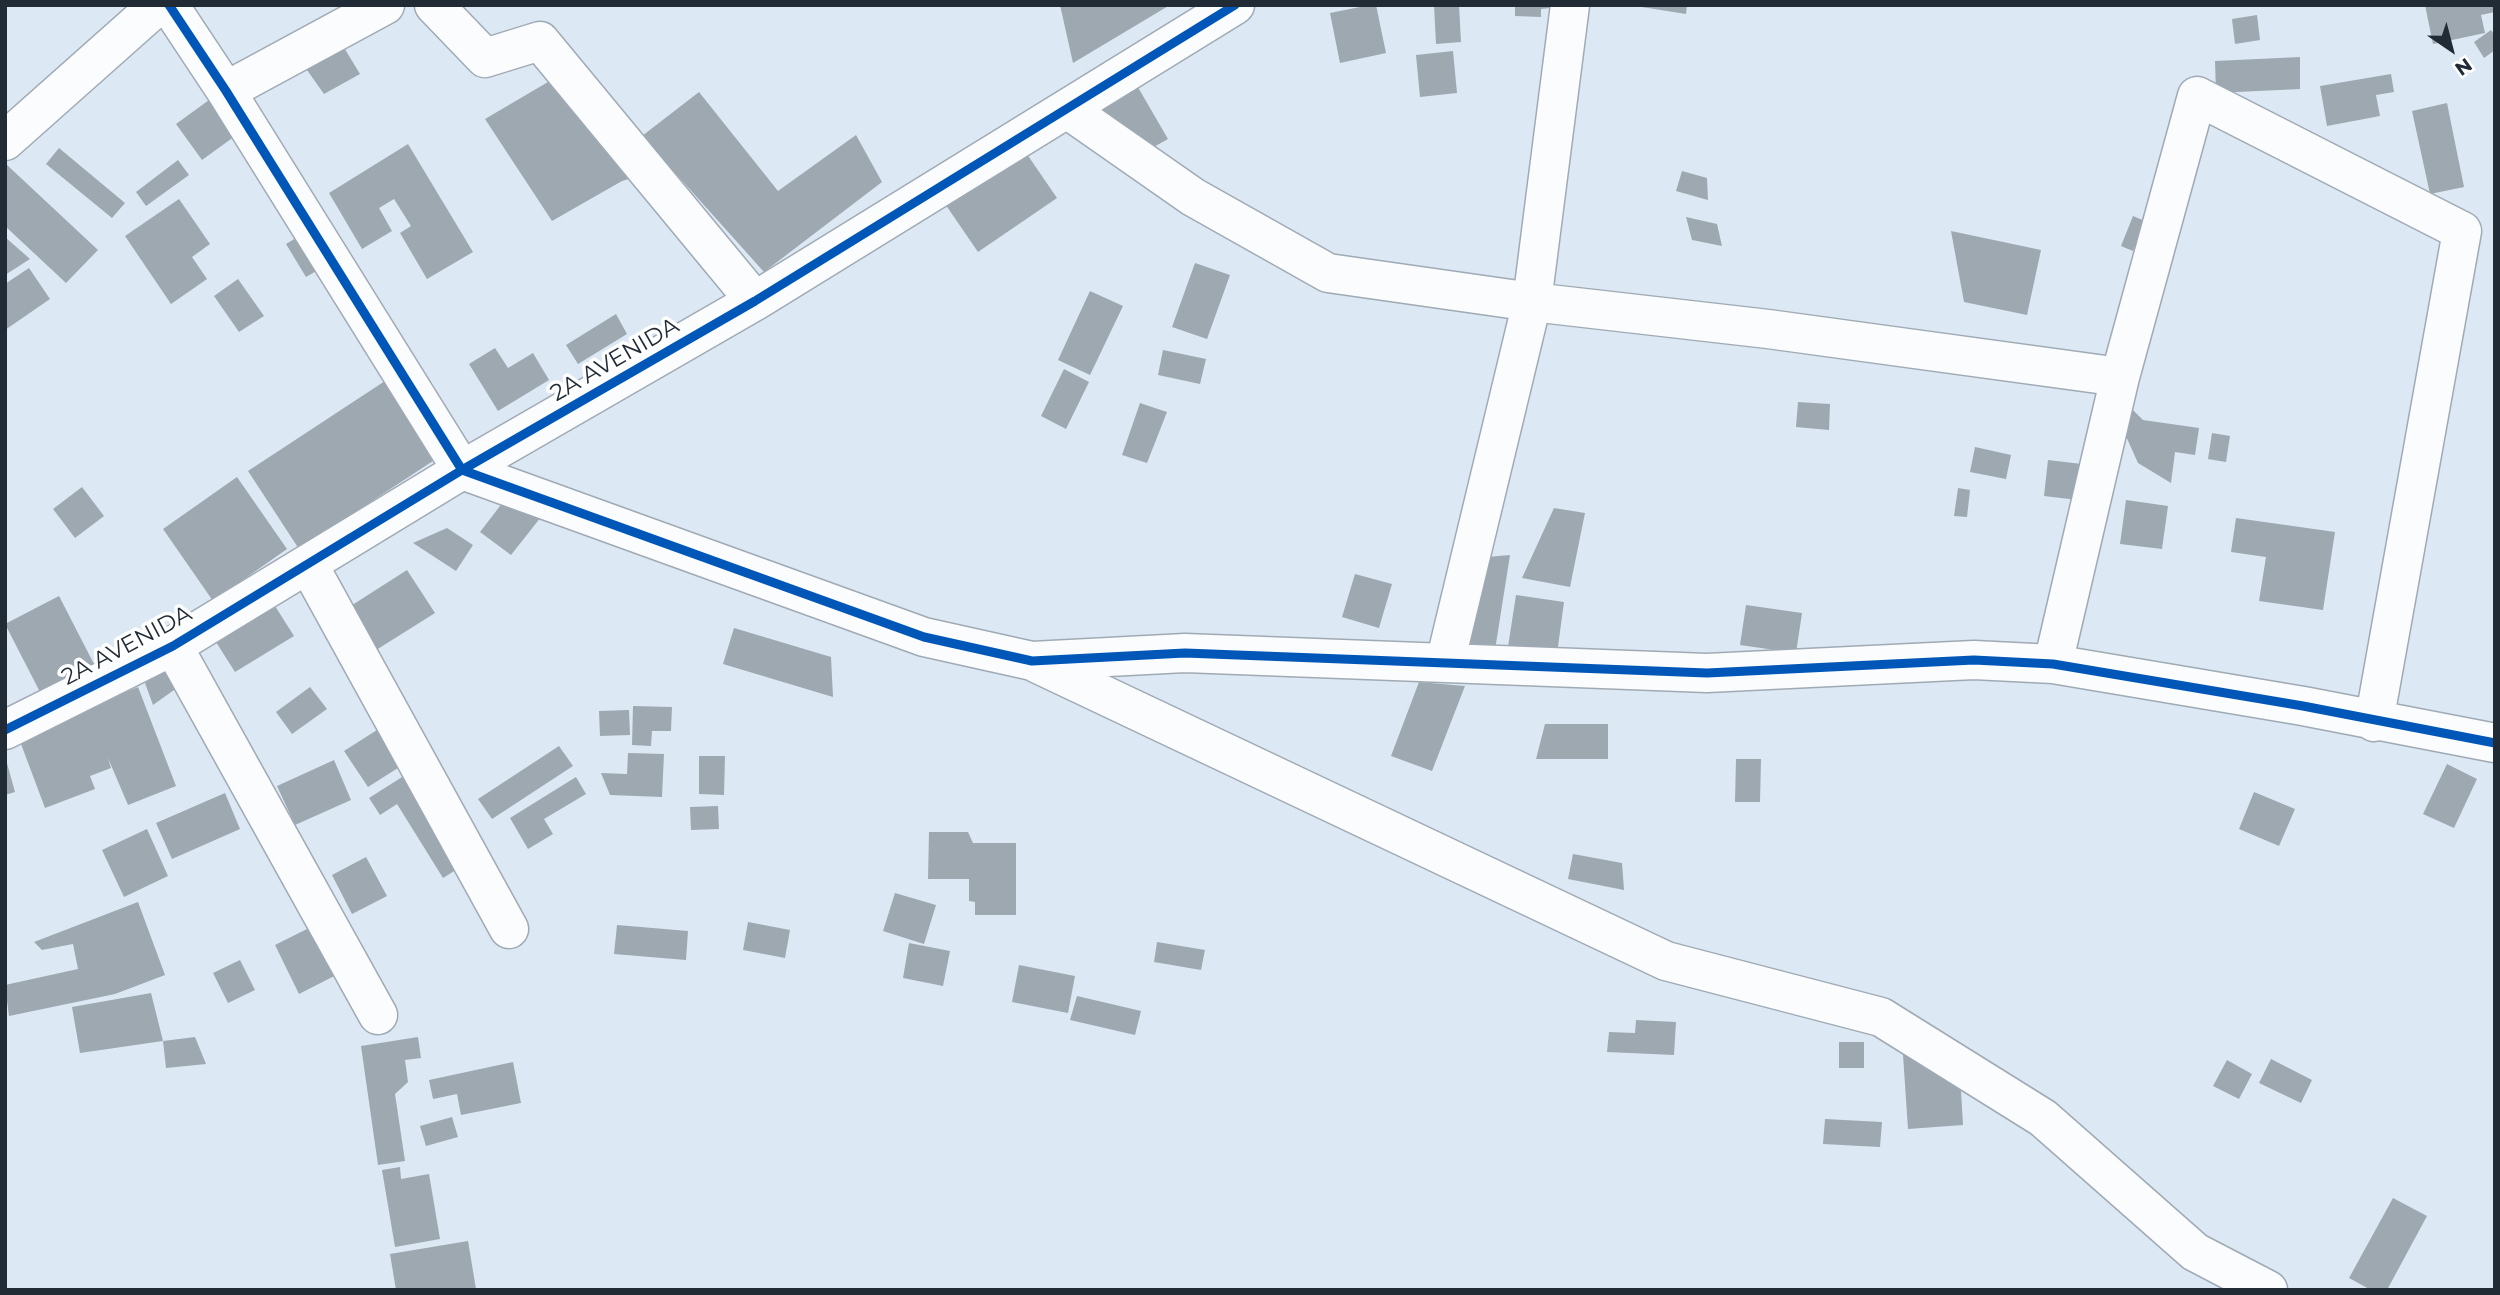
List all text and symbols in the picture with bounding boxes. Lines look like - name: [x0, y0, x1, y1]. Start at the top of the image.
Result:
- north arrow: [2416, 14, 2486, 84]
- text: N: [2450, 53, 2476, 80]
- street label: 2A AVENIDA: [546, 312, 684, 408]
- street label: 2A AVENIDA: [57, 600, 197, 692]

